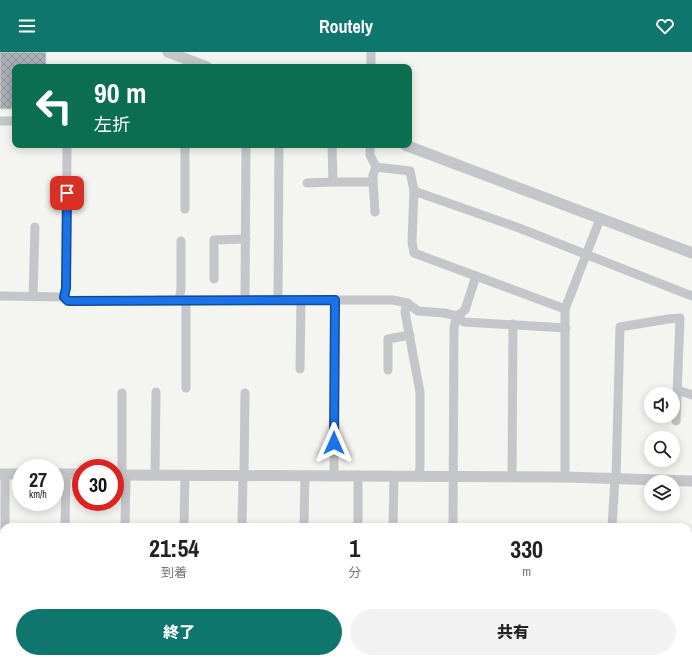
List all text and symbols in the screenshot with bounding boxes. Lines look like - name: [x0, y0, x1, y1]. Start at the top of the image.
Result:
- text: Routely: [319, 14, 373, 39]
- icon: menu: [16, 15, 38, 37]
- icon: heart: [654, 15, 676, 37]
- text: 90 m: [94, 74, 146, 112]
- icon: left: [28, 80, 80, 132]
- text: 左折: [94, 112, 130, 137]
- pin: [50, 176, 84, 210]
- icon: arrive: [56, 182, 78, 204]
- map controls: [644, 387, 680, 511]
- button: sound: [644, 387, 680, 423]
- position arrow: [313, 422, 355, 464]
- button: search: [644, 431, 680, 467]
- speed limit sign: 30: [72, 459, 124, 511]
- text: 27: [29, 466, 47, 493]
- button: layers: [644, 475, 680, 511]
- text: km/h: [29, 488, 47, 501]
- text: 21:54: [149, 532, 199, 564]
- text: 1: [349, 532, 360, 564]
- text: 330: [510, 533, 543, 565]
- text: m: [522, 563, 531, 580]
- text: 到着: [161, 564, 187, 581]
- text: 分: [348, 564, 361, 581]
- button: 終了: [16, 609, 342, 655]
- button: 共有: [350, 609, 676, 655]

